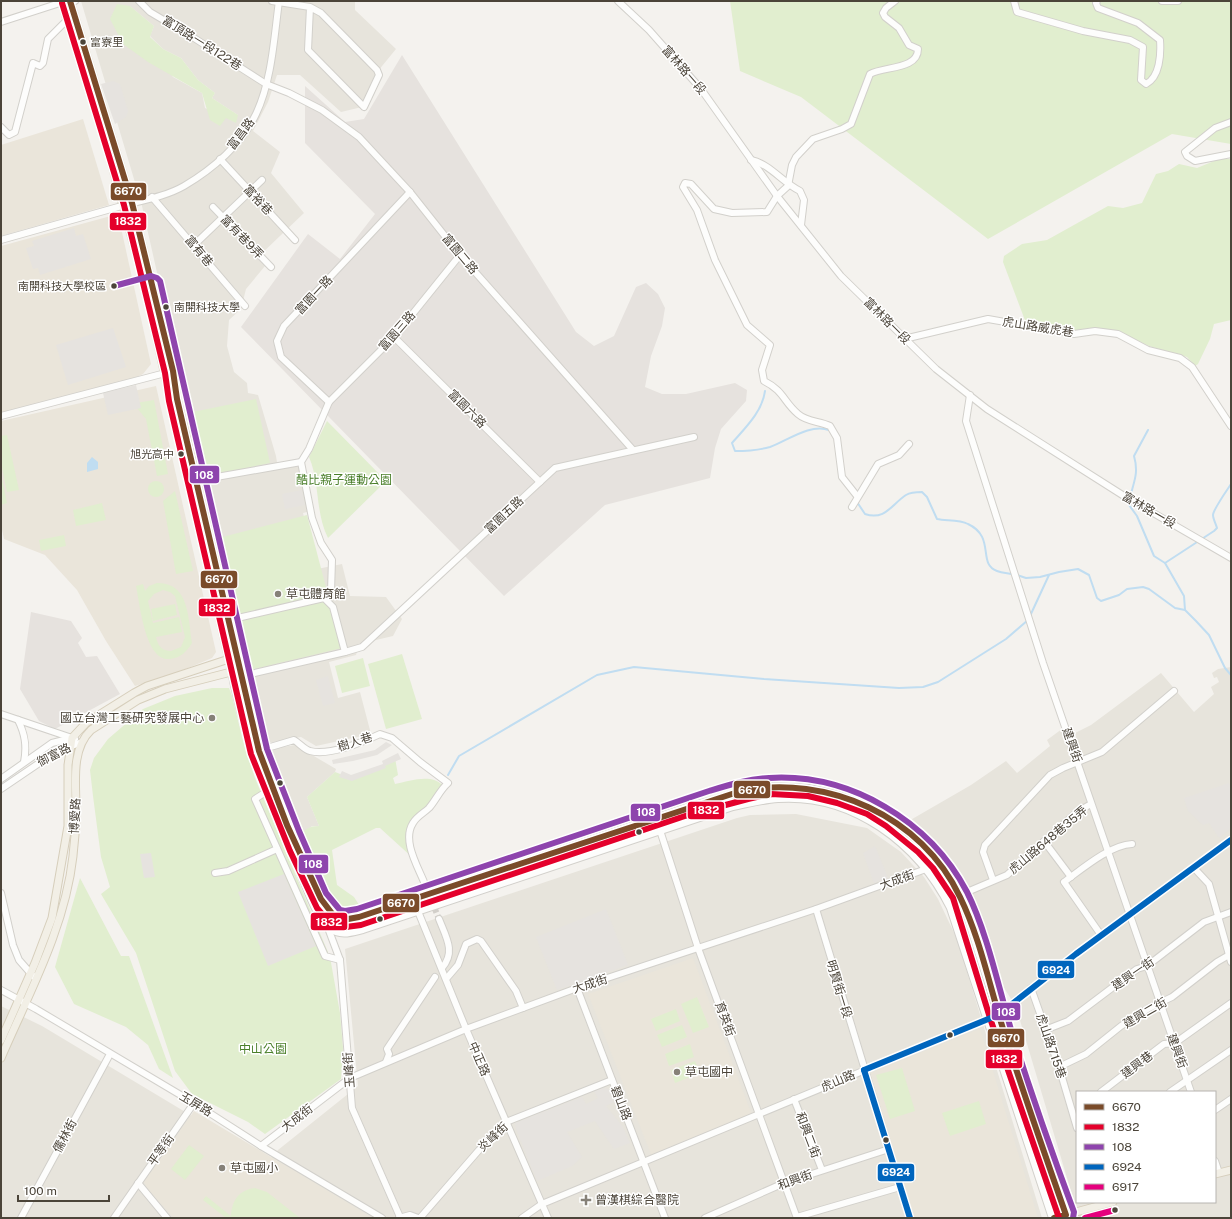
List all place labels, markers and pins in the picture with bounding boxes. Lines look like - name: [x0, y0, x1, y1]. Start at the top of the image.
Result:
- place label: 富寮里: [90, 36, 123, 48]
- marker: 富寮里: [78, 37, 88, 47]
- place label: 南開科技大學校區: [18, 280, 106, 292]
- marker: 南開科技大學校區: [109, 281, 119, 291]
- place label: 南開科技大學: [174, 301, 240, 313]
- marker: 南開科技大學: [161, 302, 171, 312]
- place label: 旭光高中: [130, 448, 174, 460]
- marker: 旭光高中: [176, 449, 186, 459]
- place label: 草屯體育館: [286, 587, 346, 601]
- marker: 草屯體育館: [273, 589, 283, 599]
- place label: 國立台灣工藝研究發展中心: [60, 711, 204, 725]
- marker: 國立台灣工藝研究發展中心: [207, 713, 217, 723]
- unlabelled marker: [275, 778, 285, 788]
- unlabelled marker: [634, 827, 644, 837]
- unlabelled marker: [375, 914, 385, 924]
- unlabelled marker: [945, 1030, 955, 1040]
- place label: 草屯國中: [685, 1065, 733, 1079]
- marker: 草屯國中: [672, 1067, 682, 1077]
- unlabelled marker: [881, 1135, 891, 1145]
- place label: 草屯國小: [230, 1161, 278, 1175]
- marker: 草屯國小: [217, 1163, 227, 1173]
- place label: 曾漢棋綜合醫院: [595, 1193, 679, 1207]
- marker: 曾漢棋綜合醫院: [580, 1194, 592, 1206]
- unlabelled marker: [1110, 1205, 1120, 1215]

